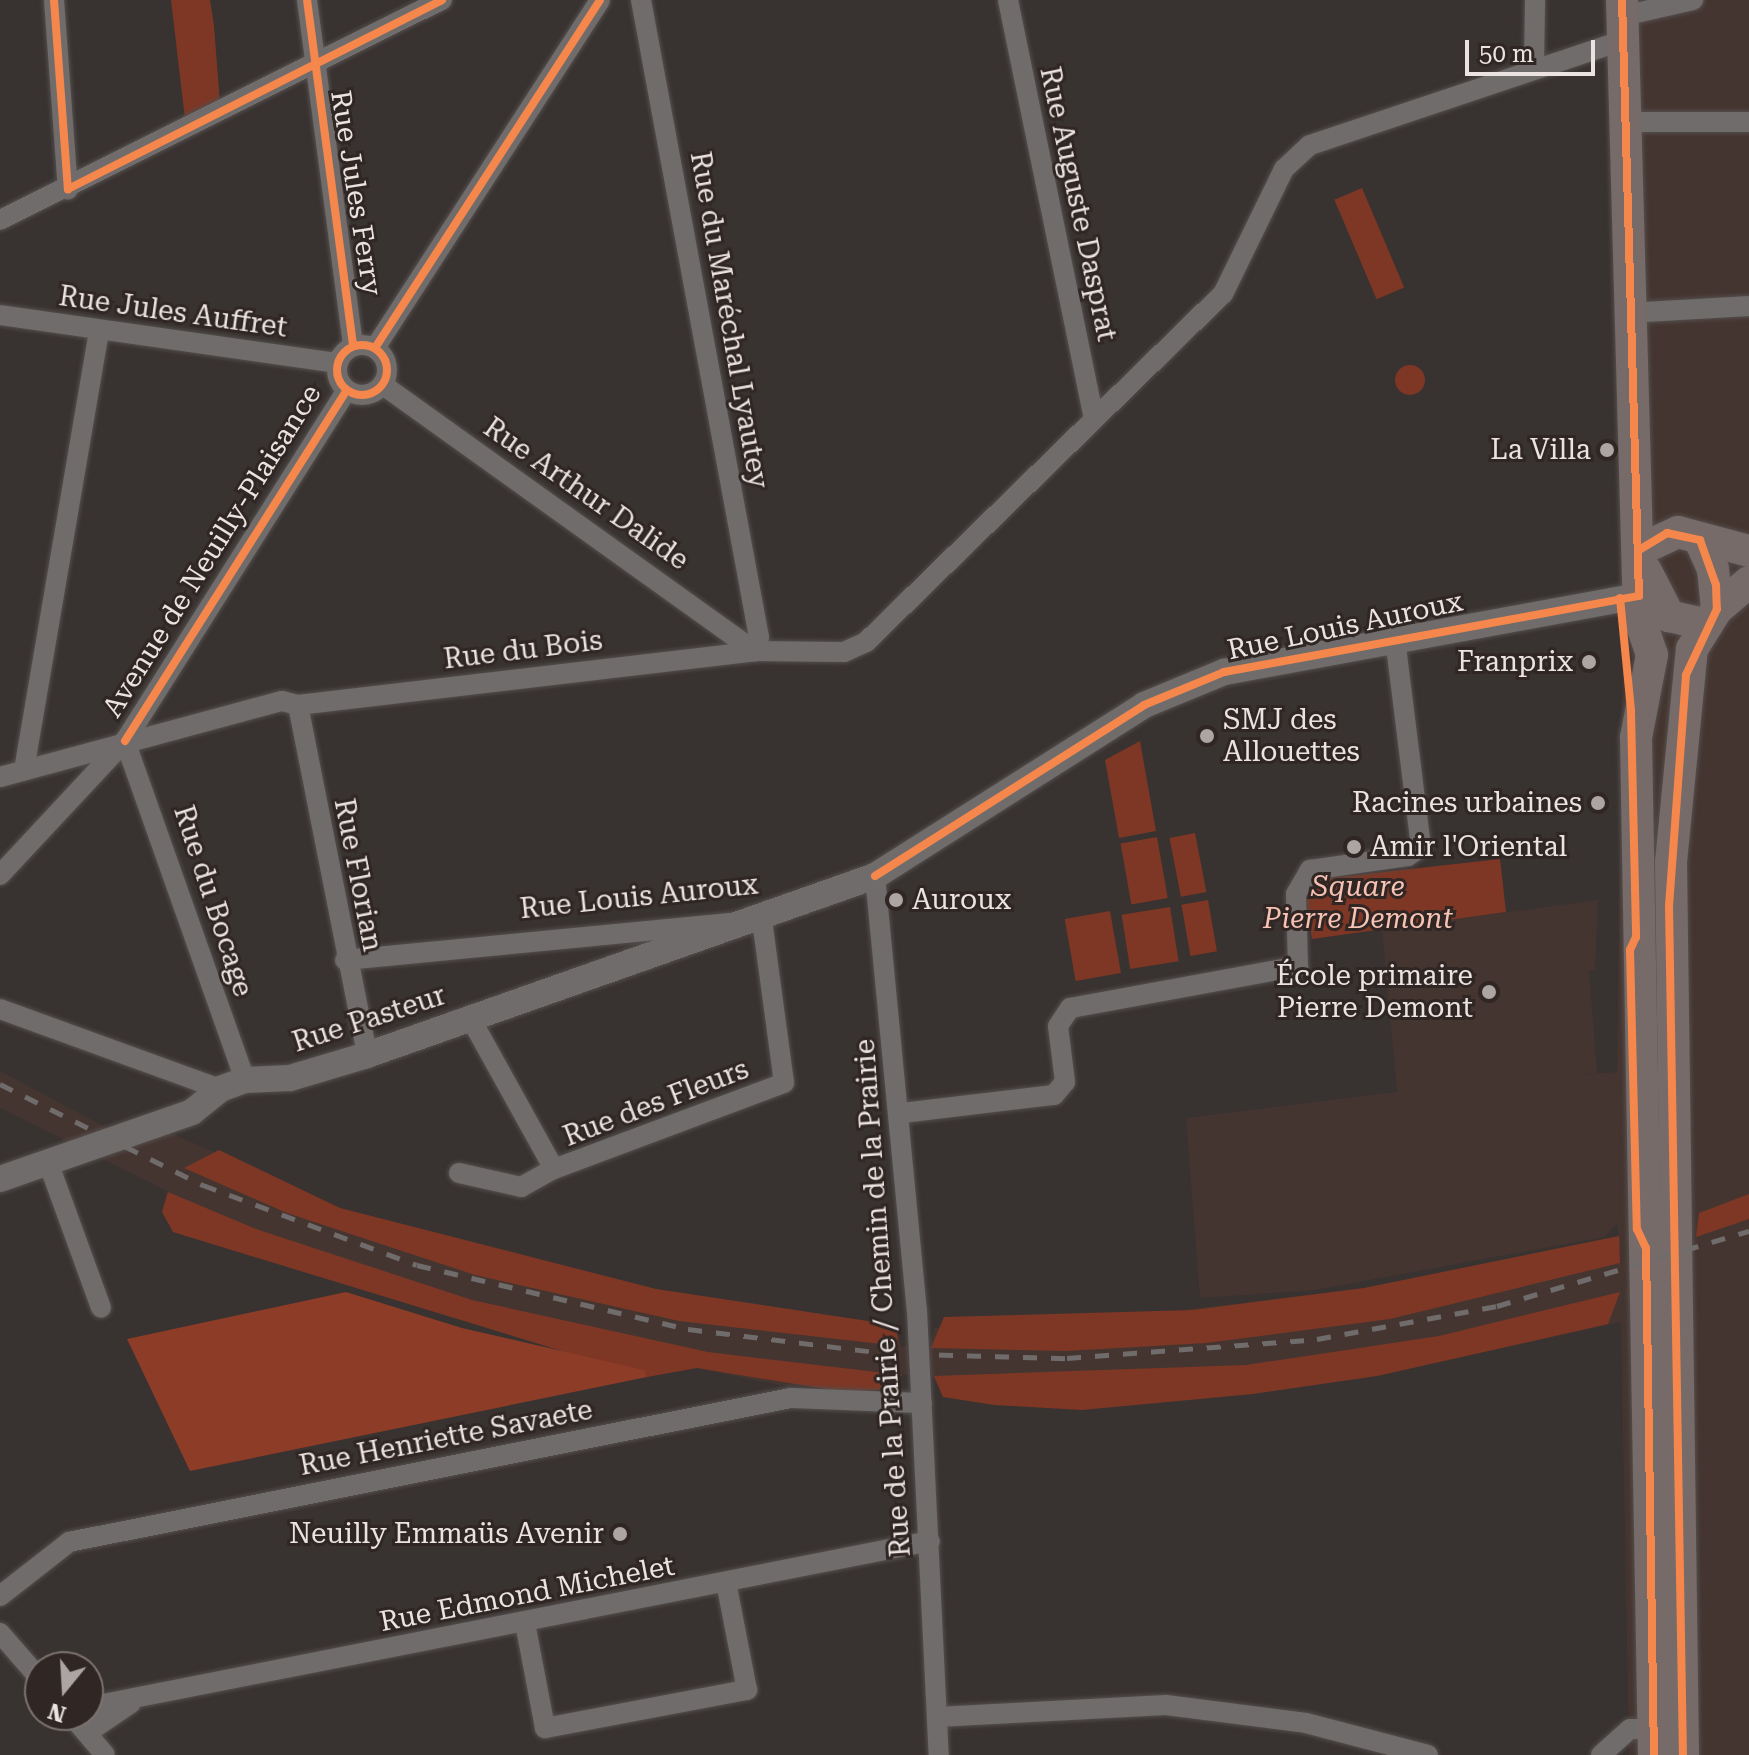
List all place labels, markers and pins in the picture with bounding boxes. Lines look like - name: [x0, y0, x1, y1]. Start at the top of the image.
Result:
- place label: La Villa: [1490, 433, 1591, 467]
- marker: La Villa: [1598, 441, 1616, 459]
- place label: Franprix: [1457, 645, 1573, 679]
- marker: Franprix: [1580, 653, 1598, 671]
- place label: SMJ des Allouettes: [1223, 703, 1360, 769]
- marker: SMJ des Allouettes: [1198, 727, 1216, 745]
- place label: Racines urbaines: [1352, 786, 1582, 820]
- marker: Racines urbaines: [1589, 794, 1607, 812]
- place label: Amir l'Oriental: [1370, 830, 1567, 864]
- marker: Amir l'Oriental: [1345, 838, 1363, 856]
- place label: Auroux: [912, 883, 1011, 917]
- marker: Auroux: [887, 891, 905, 909]
- place label: École primaire Pierre Demont: [1276, 959, 1473, 1025]
- marker: École primaire Pierre Demont: [1480, 983, 1498, 1001]
- place label: Neuilly Emmaüs Avenir: [289, 1517, 604, 1551]
- marker: Neuilly Emmaüs Avenir: [611, 1525, 629, 1543]

